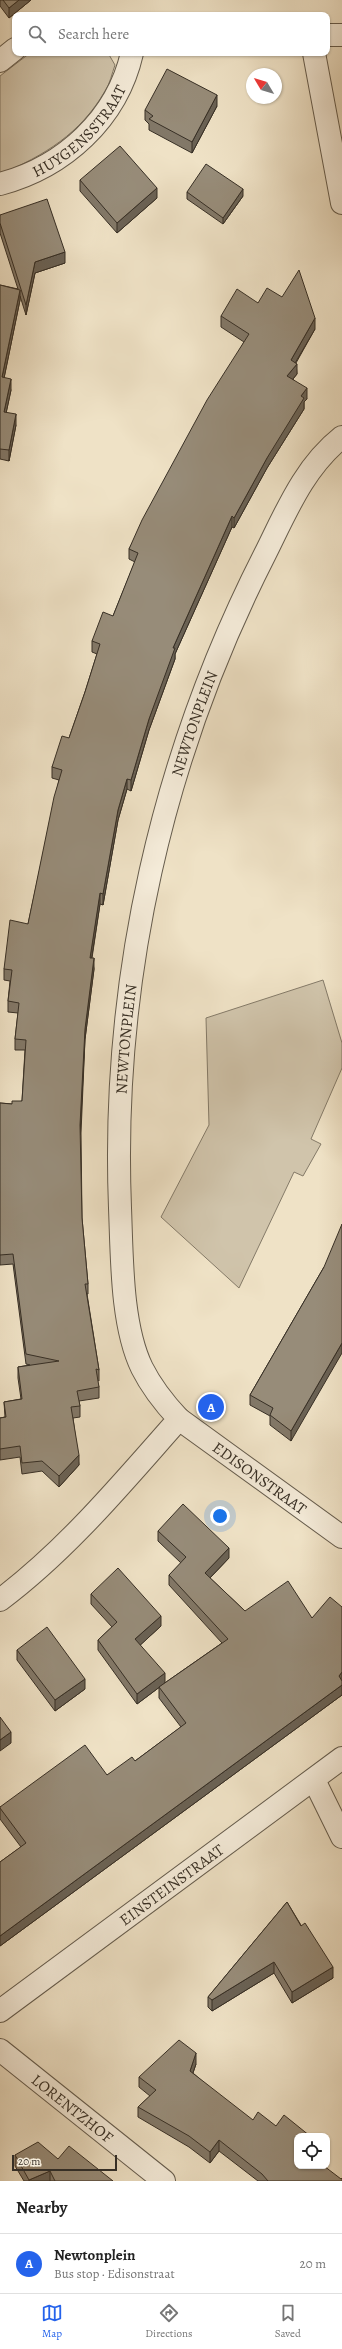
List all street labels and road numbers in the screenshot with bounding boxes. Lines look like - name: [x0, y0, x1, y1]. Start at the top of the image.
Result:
- street label: HUYGENSSTRAAT: [29, 81, 132, 183]
- street label: NEWTONPLEIN: [166, 668, 223, 779]
- street label: NEWTONPLEIN: [110, 983, 142, 1095]
- street label: EDISONSTRAAT: [208, 1437, 311, 1520]
- street label: EINSTEINSTRAAT: [115, 1839, 229, 1931]
- street label: LORENTZHOF: [27, 2069, 118, 2148]

